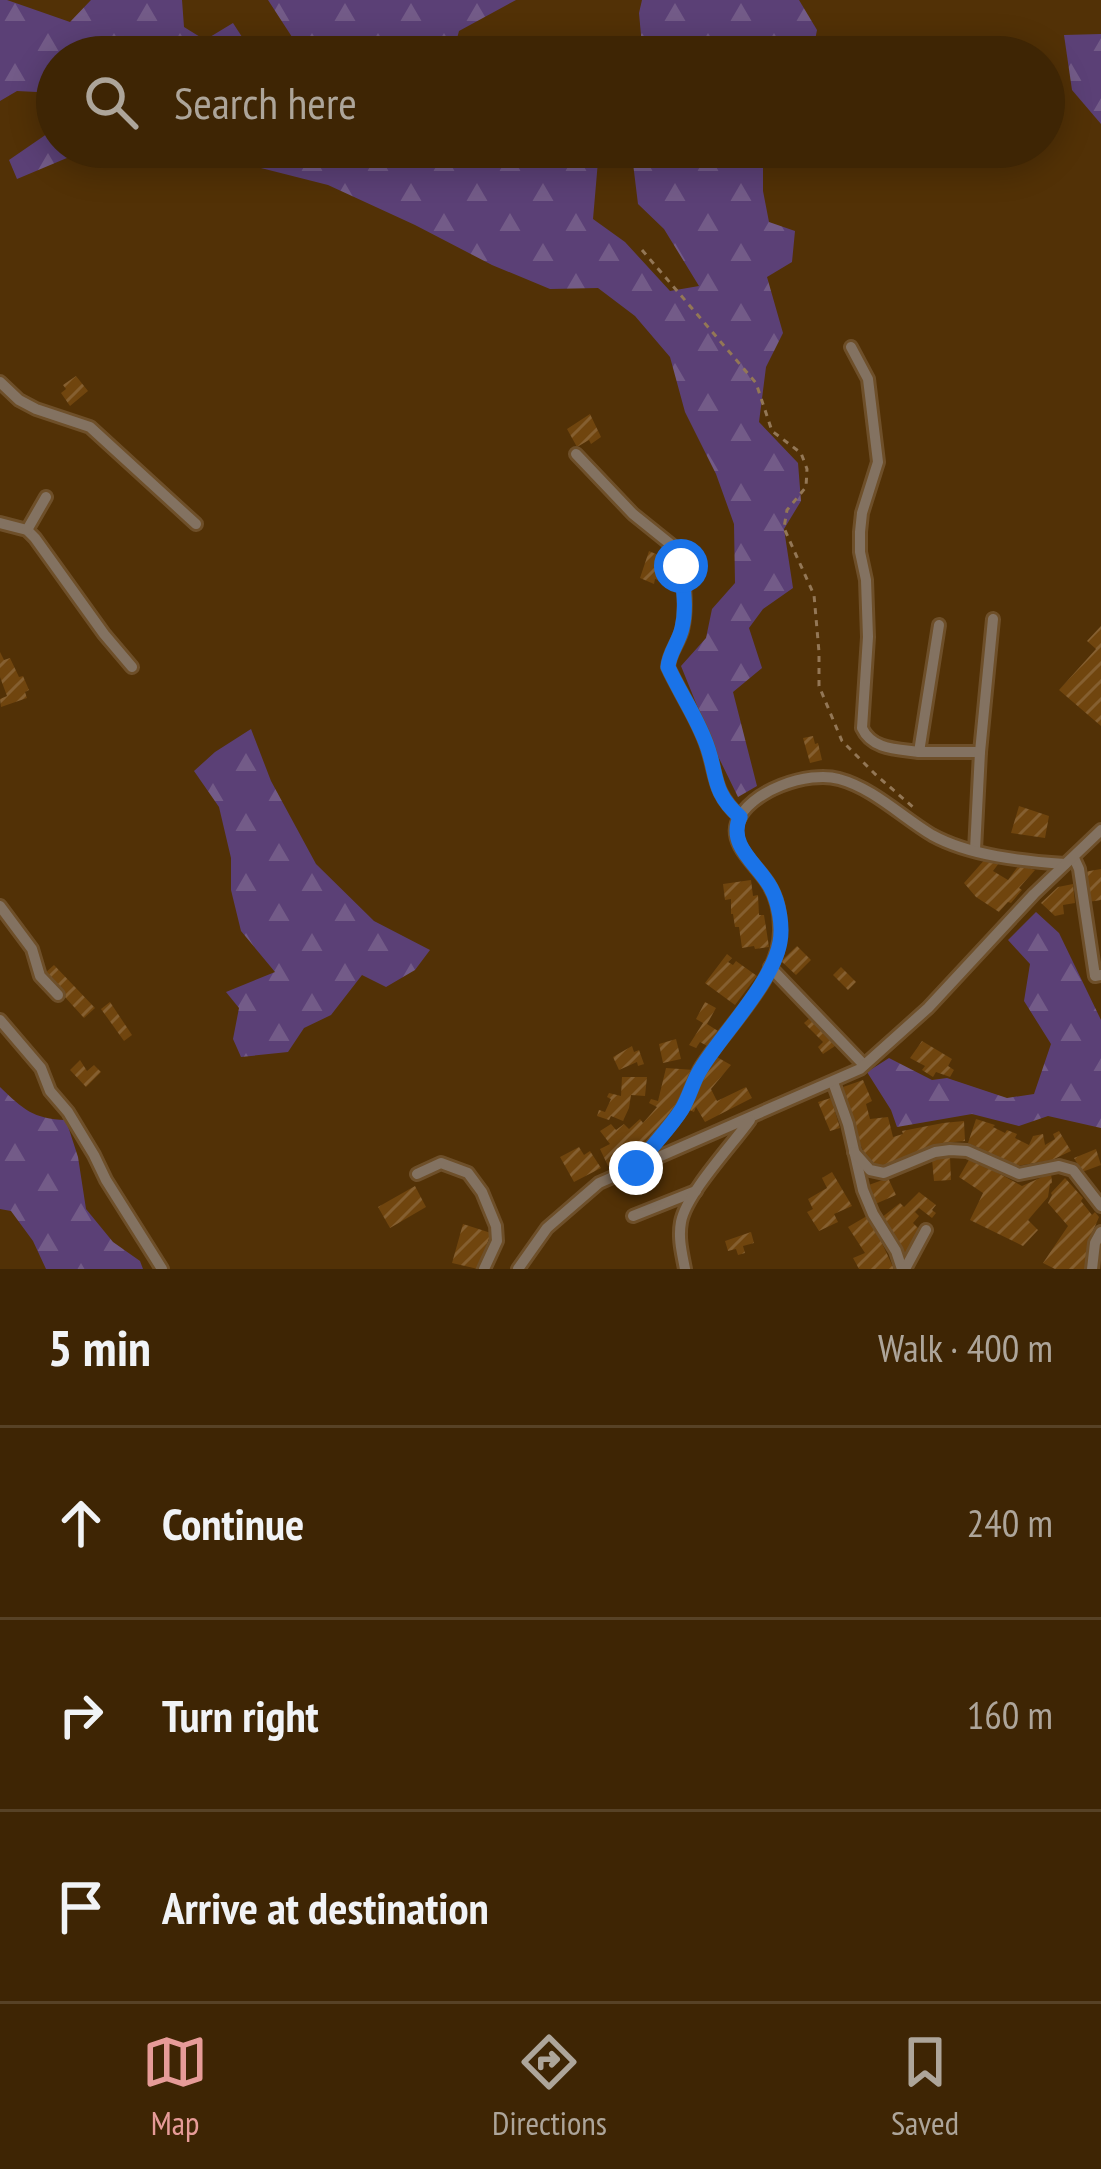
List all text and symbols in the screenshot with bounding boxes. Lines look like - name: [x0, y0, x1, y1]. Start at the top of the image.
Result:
- search box: [36, 36, 1065, 168]
- icon: search: [78, 69, 144, 135]
- text: Search here: [174, 73, 357, 131]
- route start: [654, 539, 708, 593]
- route end: [609, 1141, 663, 1195]
- text: 5 min: [48, 1314, 151, 1380]
- text: Walk · 400 m: [878, 1322, 1053, 1373]
- icon: ahead: [48, 1490, 114, 1556]
- text: Continue: [162, 1494, 304, 1552]
- text: 240 m: [967, 1497, 1053, 1548]
- icon: right: [48, 1682, 114, 1748]
- text: Turn right: [162, 1686, 319, 1744]
- text: 160 m: [967, 1689, 1053, 1740]
- icon: arrive: [48, 1874, 114, 1940]
- text: Arrive at destination: [162, 1878, 489, 1936]
- tab: Map: [142, 2029, 208, 2144]
- tab: Directions: [492, 2029, 607, 2144]
- tab: Saved: [891, 2029, 959, 2144]

